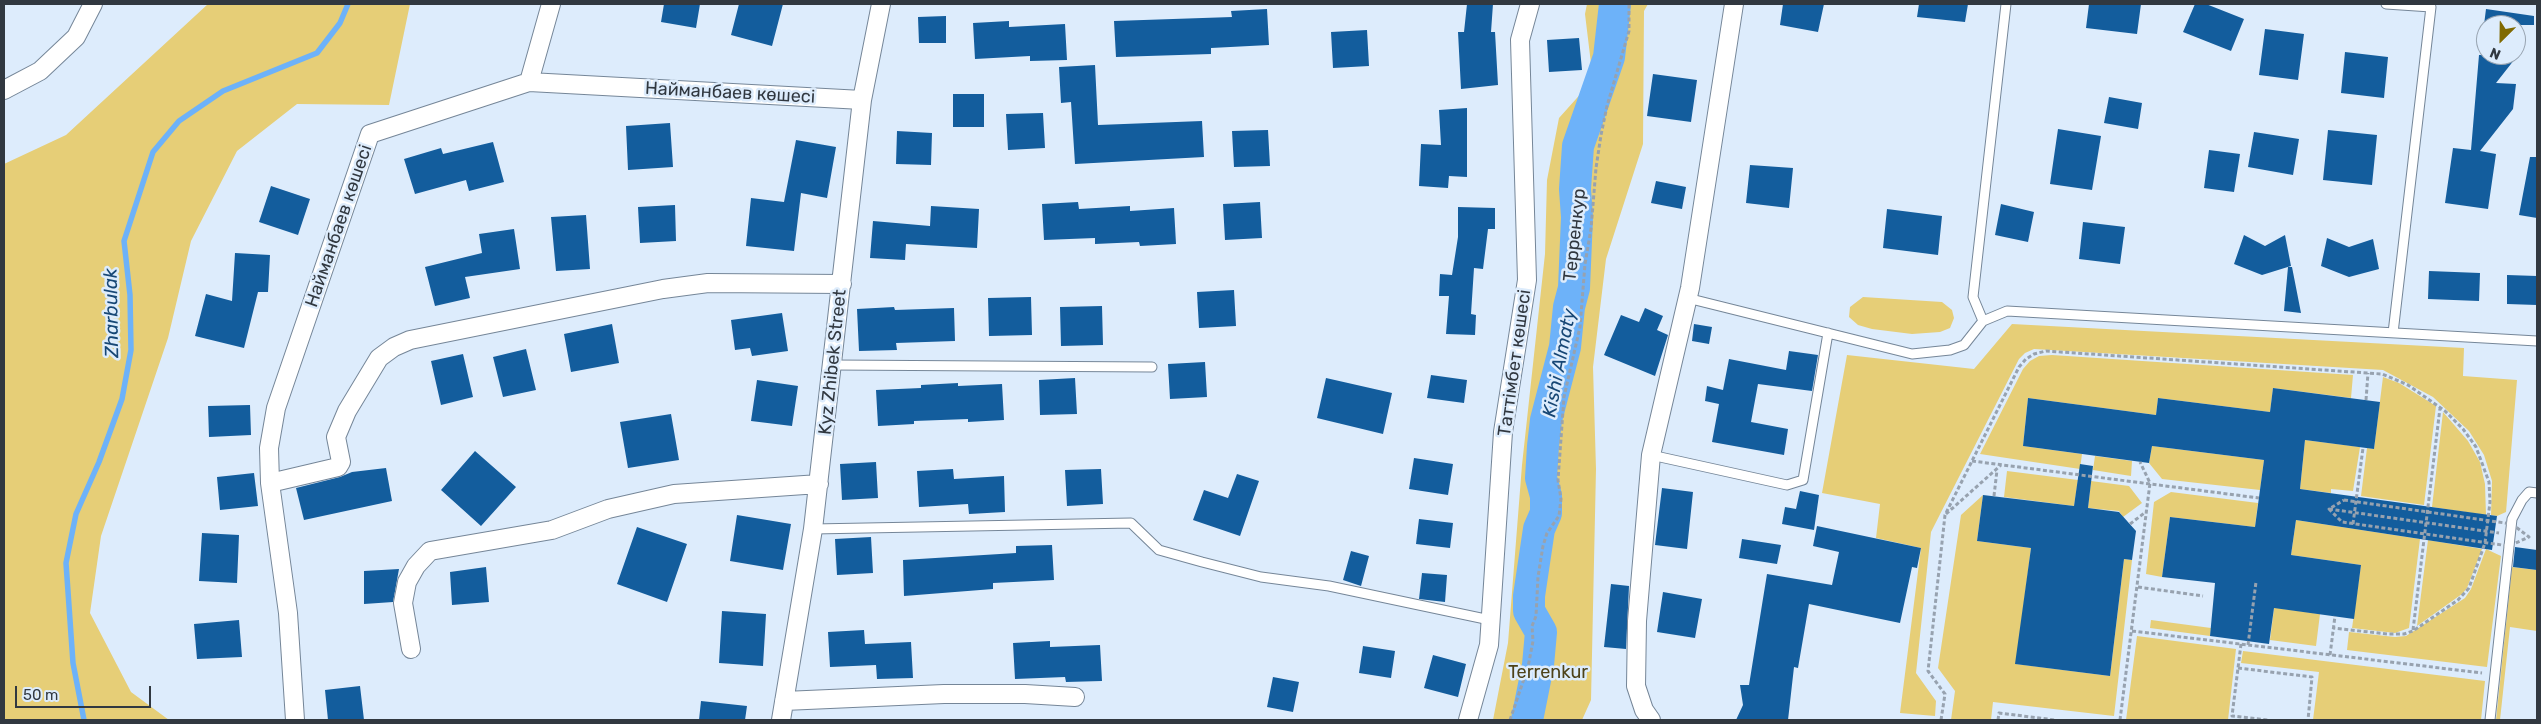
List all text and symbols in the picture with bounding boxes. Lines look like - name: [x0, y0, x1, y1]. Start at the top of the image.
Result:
- north arrow: [2476, 15, 2526, 65]
- text: N: [2487, 44, 2503, 63]
- street label: Найманбаев көшесі: [644, 78, 816, 108]
- street label: Найманбаев көшесі: [301, 142, 377, 310]
- street label: Терренкур: [1559, 188, 1591, 282]
- water label: Zharbulak: [100, 268, 124, 358]
- street label: Kyz Zhibek Street: [815, 288, 851, 436]
- street label: Таттімбет көшесі: [1494, 288, 1536, 438]
- water label: Kіshі Almaty: [1538, 307, 1582, 419]
- park label: Terrenkur: [1508, 662, 1588, 684]
- scale bar: [18, 676, 154, 708]
- text: 50 m: [23, 686, 58, 704]

